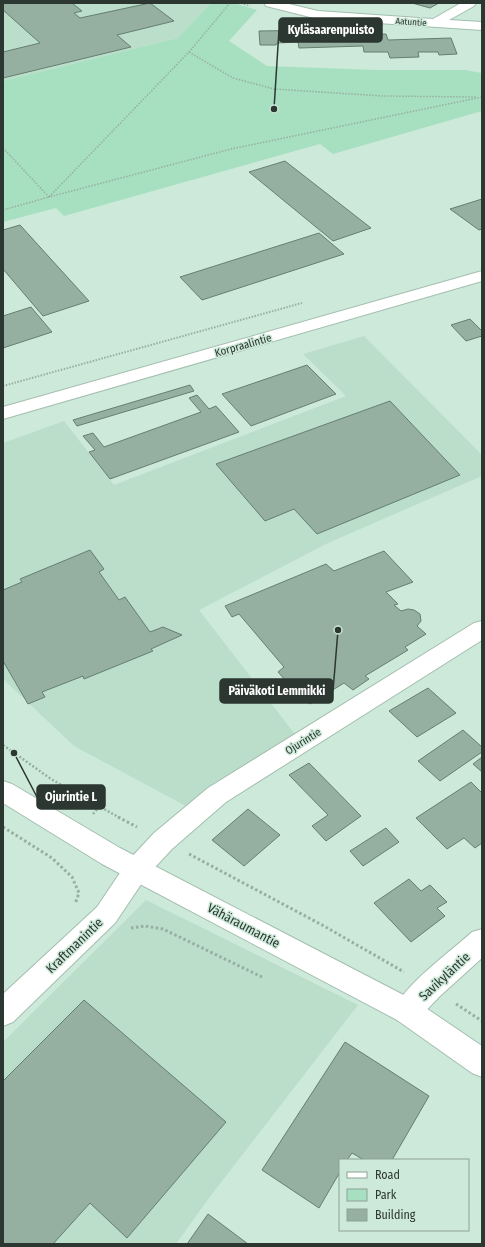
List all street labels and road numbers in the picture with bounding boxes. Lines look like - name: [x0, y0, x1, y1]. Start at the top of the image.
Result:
- street label: Aatuntie: [395, 16, 427, 28]
- street label: Korpraalintie: [213, 331, 273, 360]
- street label: Ojurintie: [283, 725, 324, 757]
- street label: Vähäraumantie: [205, 900, 283, 951]
- street label: Kraftmanintie: [43, 915, 106, 976]
- street label: Savikyläntie: [416, 949, 473, 1004]

